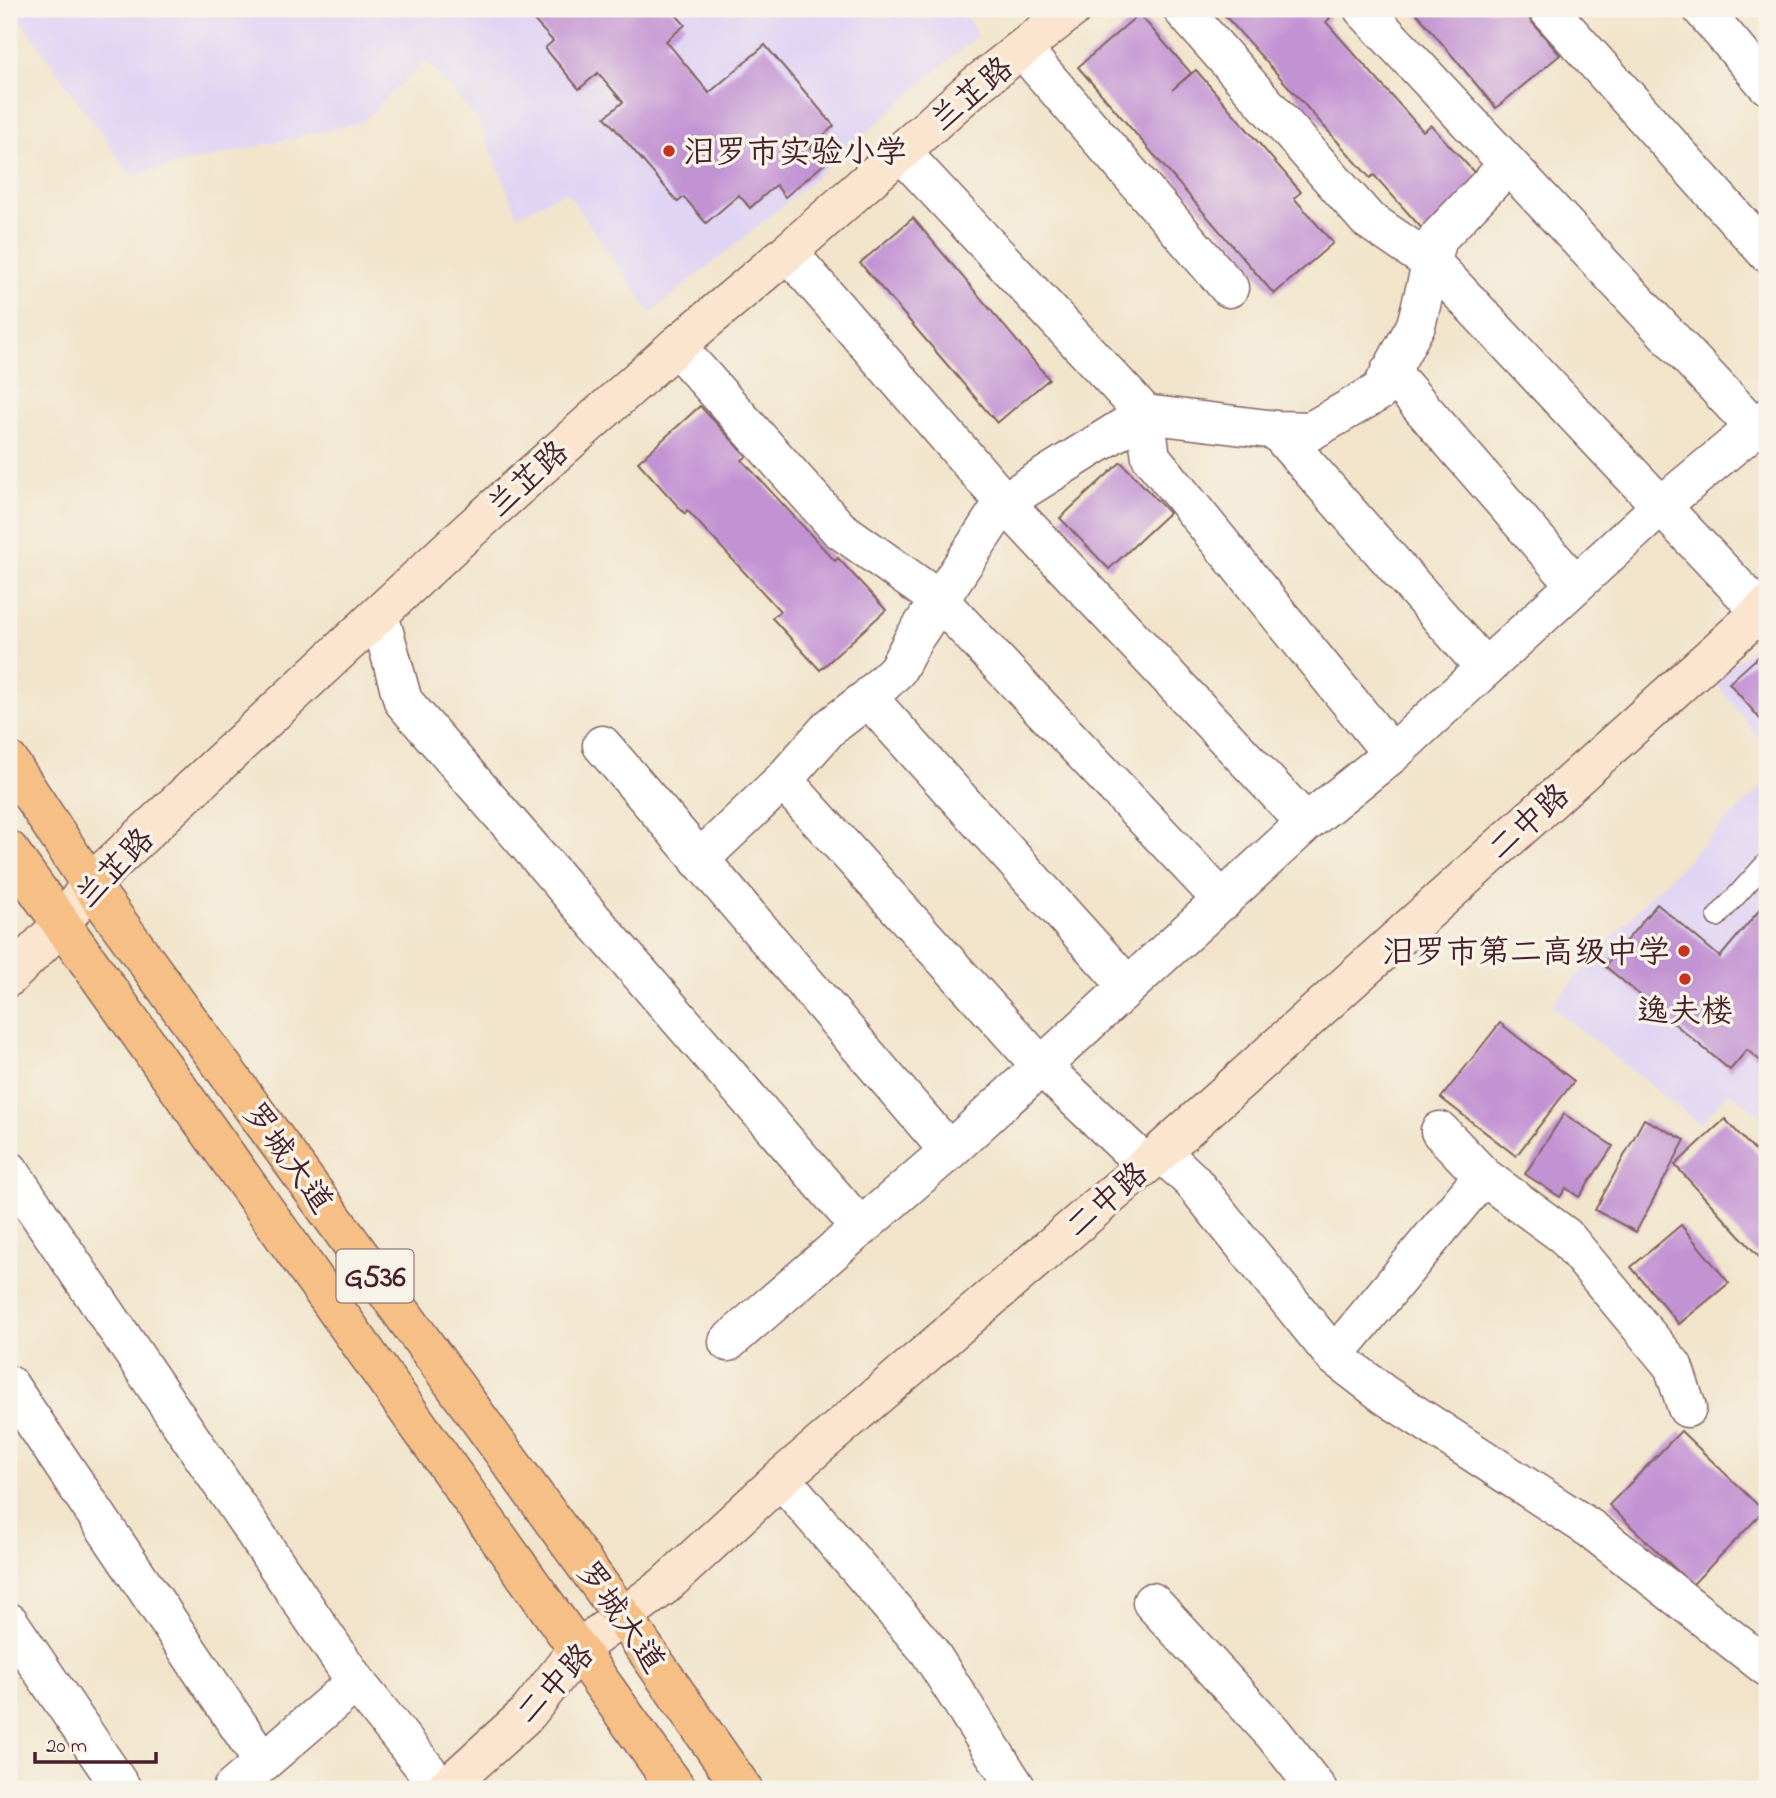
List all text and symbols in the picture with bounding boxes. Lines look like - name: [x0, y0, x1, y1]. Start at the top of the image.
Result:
- street label: 兰芷路: [921, 47, 1025, 145]
- place label: 汨罗市实验小学: [683, 131, 907, 178]
- marker: 汨罗市实验小学: [661, 143, 677, 159]
- street label: 兰芷路: [478, 431, 581, 530]
- street label: 二中路: [1479, 774, 1582, 873]
- street label: 兰芷路: [66, 819, 167, 920]
- place label: 汨罗市第二高级中学: [1382, 931, 1670, 978]
- marker: 汨罗市第二高级中学: [1676, 943, 1692, 959]
- marker: 逸夫楼: [1677, 971, 1693, 987]
- place label: 逸夫楼: [1637, 990, 1733, 1037]
- street label: 罗城大道: [230, 1093, 343, 1225]
- street label: 二中路: [1057, 1152, 1160, 1251]
- road number: G536: [336, 1250, 414, 1302]
- street label: 罗城大道: [563, 1552, 675, 1684]
- street label: 二中路: [507, 1634, 606, 1737]
- scale bar: [35, 1721, 156, 1765]
- text: 20 m: [46, 1732, 87, 1762]

